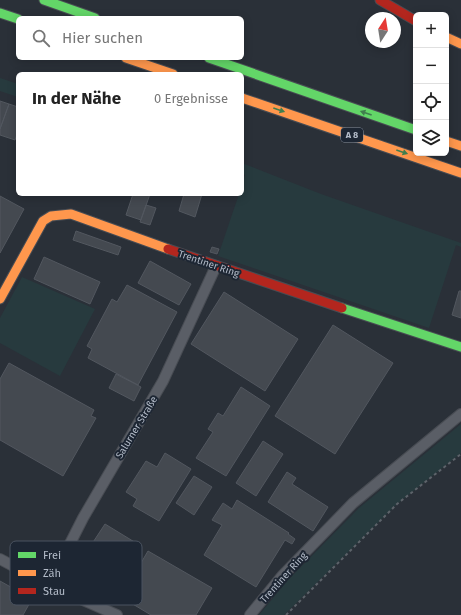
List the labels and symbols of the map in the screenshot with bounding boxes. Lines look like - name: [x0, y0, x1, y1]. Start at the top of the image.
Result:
- north arrow: [365, 12, 401, 48]
- one-way arrow: [273, 108, 285, 114]
- one-way arrow: [360, 110, 372, 116]
- road number: A 8: [341, 128, 363, 142]
- one-way arrow: [396, 150, 408, 156]
- street label: Trentiner Ring: [177, 248, 242, 280]
- street label: Salurner Straße: [114, 394, 160, 461]
- legend: [10, 541, 142, 605]
- text: Frei: [43, 549, 61, 562]
- street label: Trentiner Ring: [258, 549, 310, 605]
- text: Zäh: [43, 567, 61, 580]
- text: Stau: [43, 585, 65, 598]

